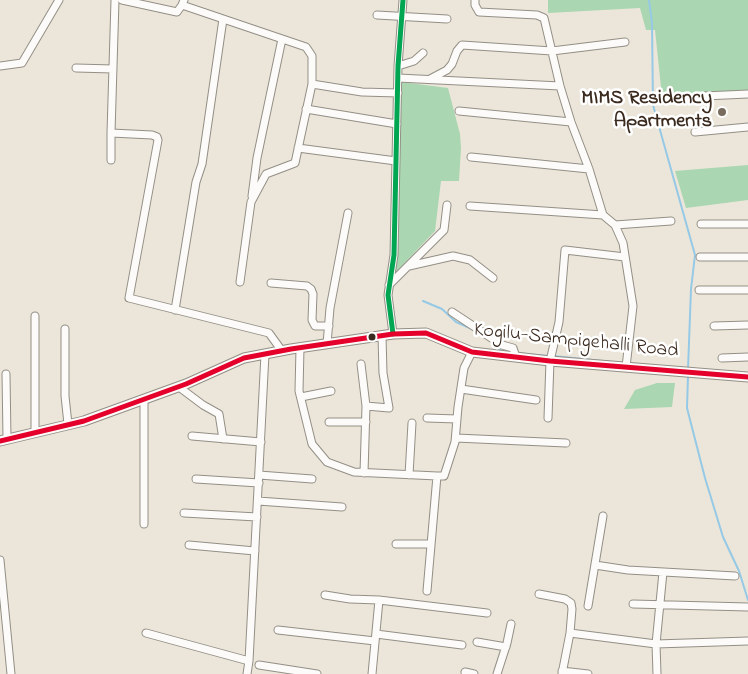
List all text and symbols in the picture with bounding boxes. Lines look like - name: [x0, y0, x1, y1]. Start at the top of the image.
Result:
- place label: MIMS Residency Apartments: [581, 88, 712, 135]
- marker: MIMS Residency Apartments: [716, 106, 728, 118]
- street label: Kogilu-Sampigehalli Road: [472, 319, 680, 365]
- unlabelled marker: [367, 332, 377, 342]

